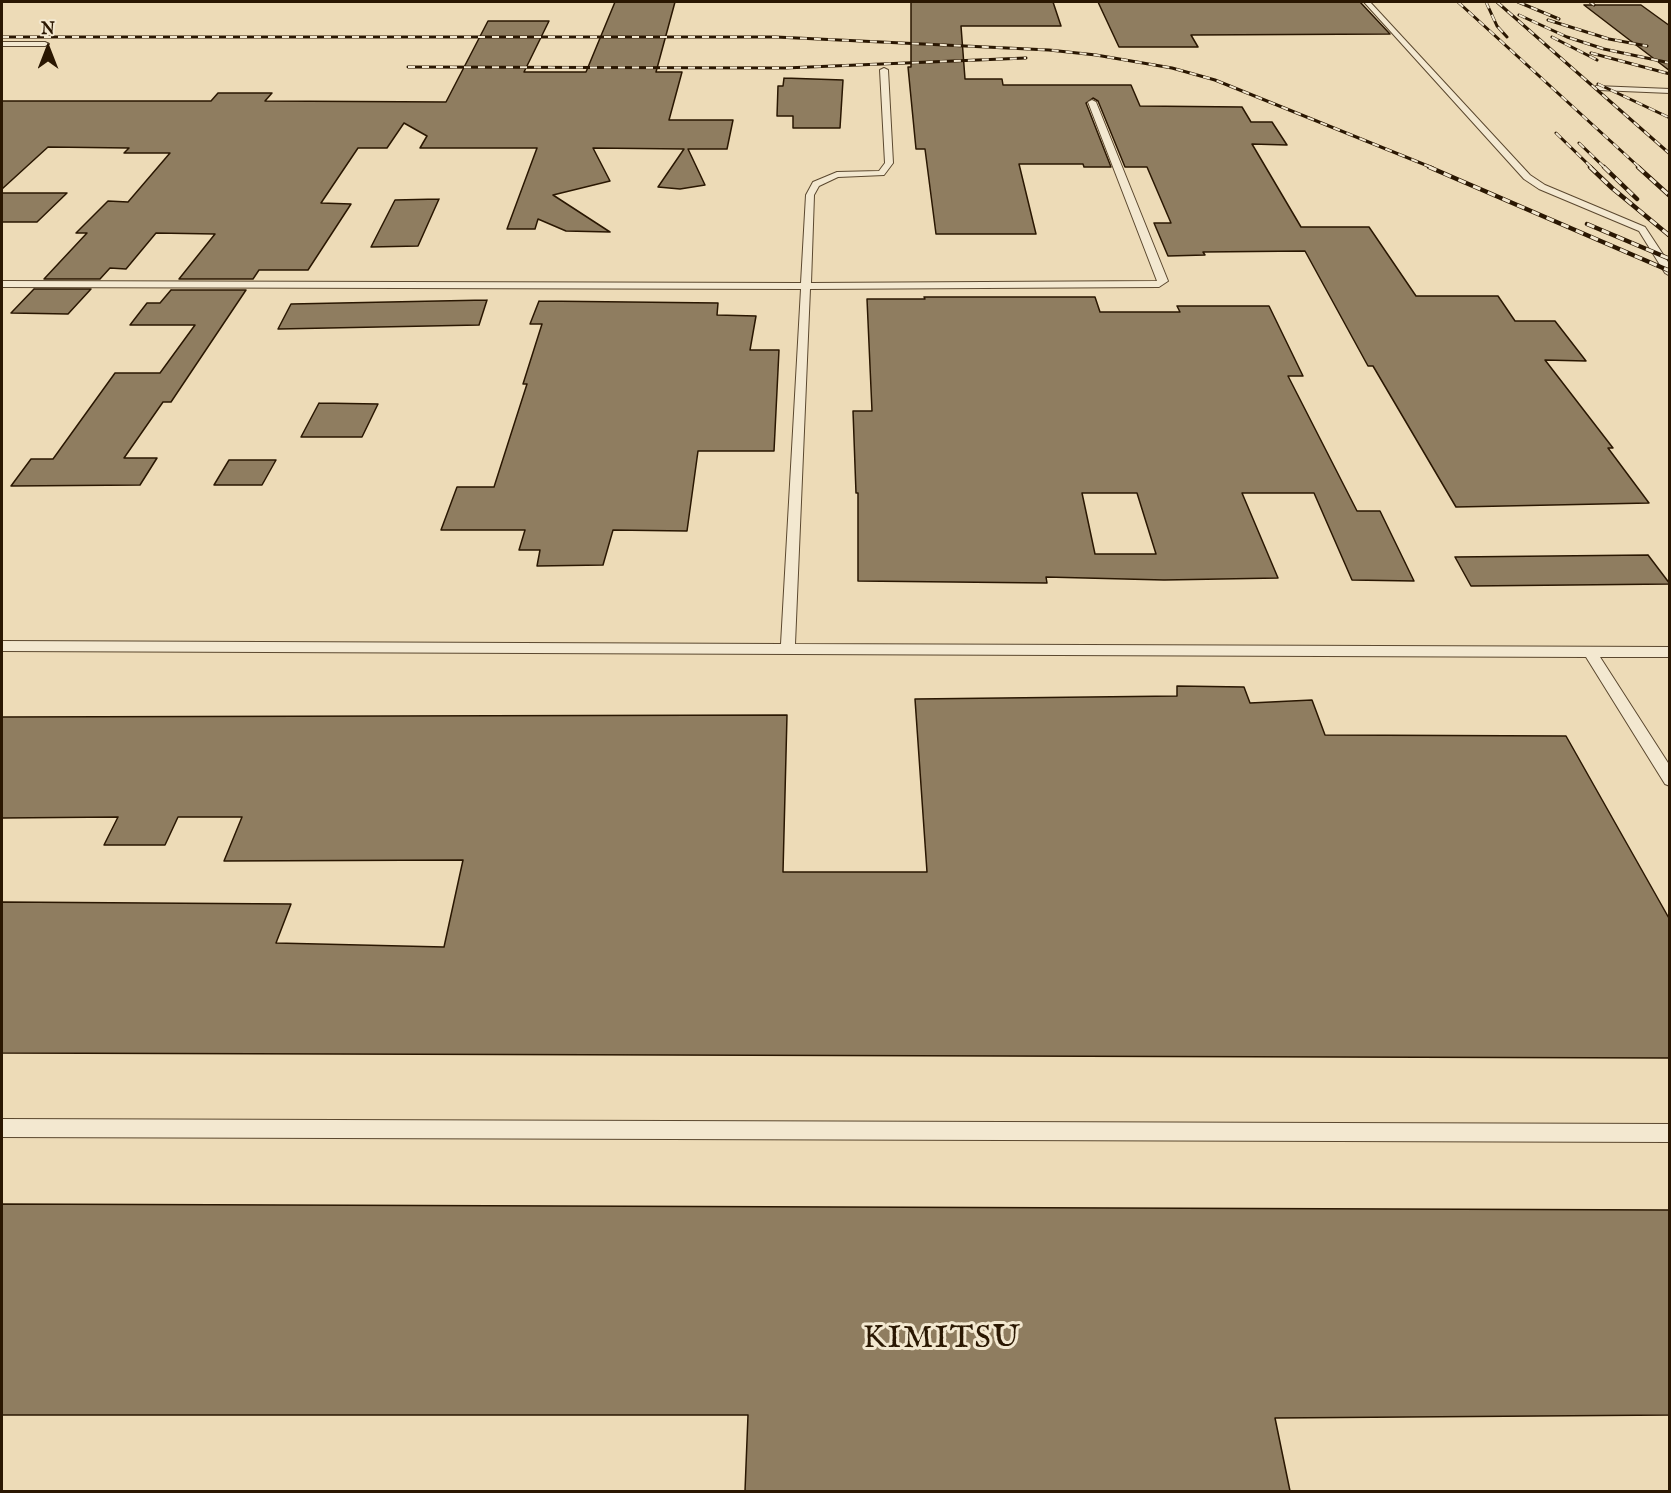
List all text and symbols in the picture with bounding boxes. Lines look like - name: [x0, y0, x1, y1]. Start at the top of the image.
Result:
- north arrow: [18, 18, 78, 78]
- text: N: [41, 20, 55, 40]
- district label: KIMITSU: [863, 1321, 1021, 1359]

